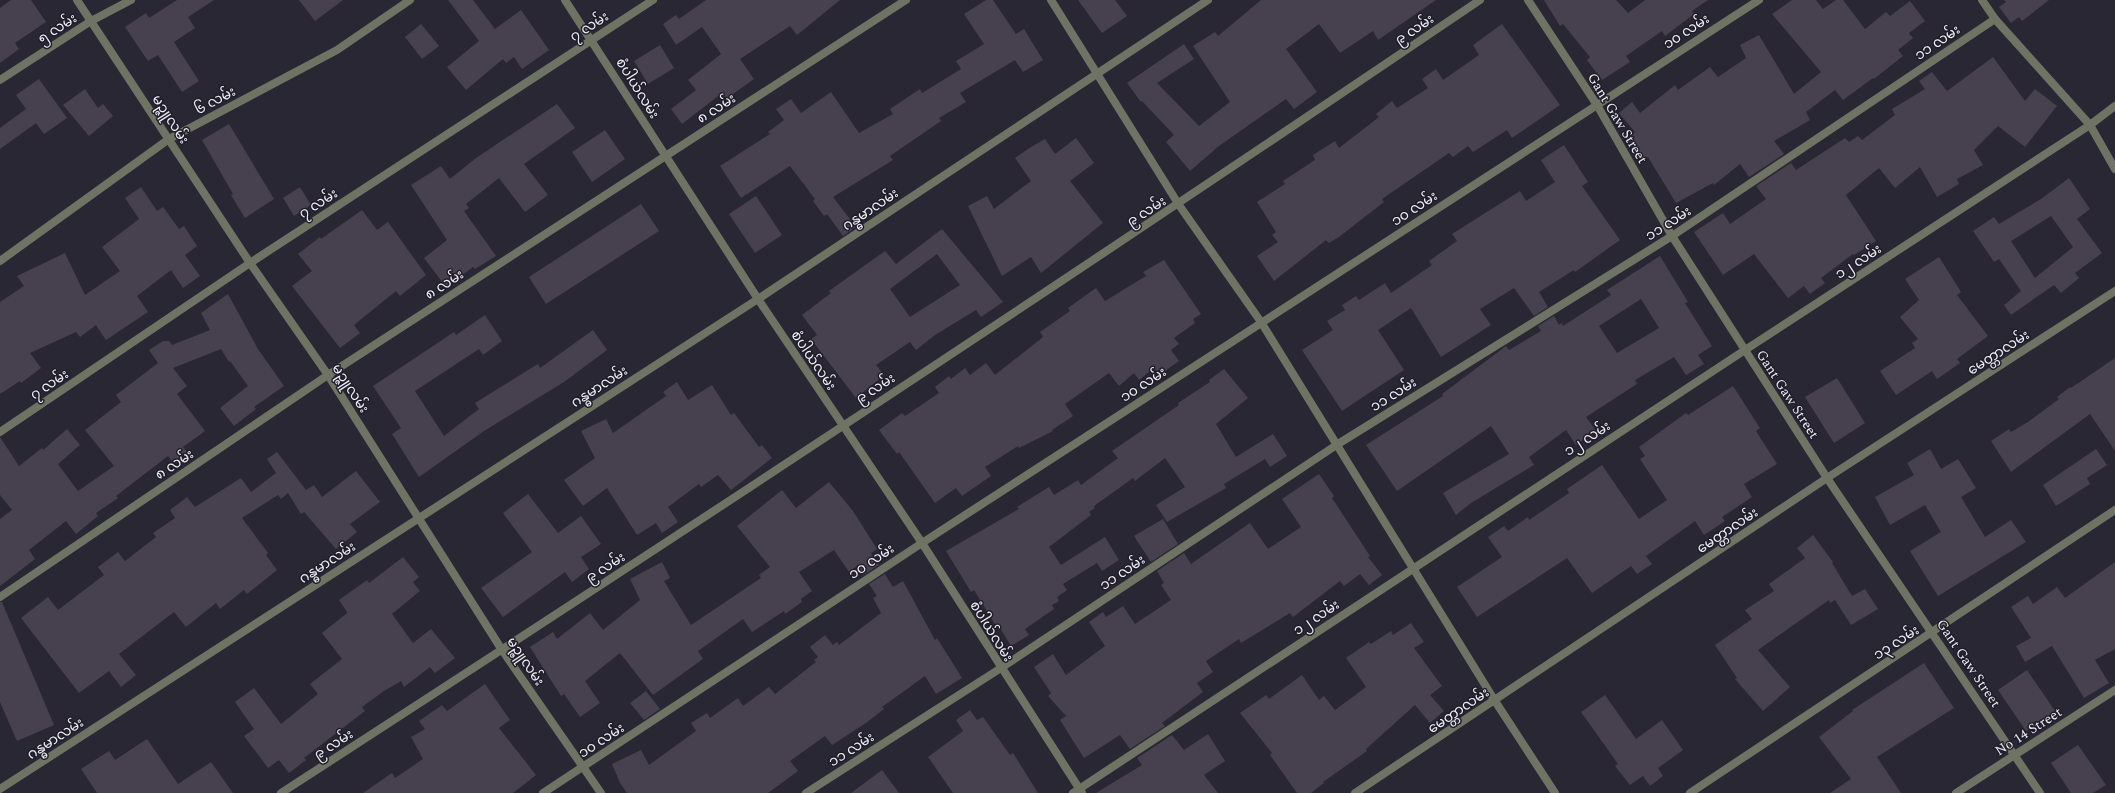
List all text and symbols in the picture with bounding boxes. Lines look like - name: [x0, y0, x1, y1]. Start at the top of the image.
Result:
- street label: ၇ လမ်း: [566, 6, 613, 48]
- street label: ၅ လမ်း: [34, 8, 82, 50]
- street label: ၉ လမ်း: [1390, 9, 1439, 51]
- street label: ၁၀ လမ်း: [1659, 9, 1714, 54]
- street label: ၁၁ လမ်း: [1910, 19, 1964, 65]
- street label: စံပါယ်လမ်း: [611, 54, 665, 123]
- street label: Gant Gaw Street: [1582, 69, 1653, 168]
- street label: ၆ လမ်း: [191, 81, 239, 120]
- street label: ၈ လမ်း: [693, 88, 740, 129]
- street label: မဉ္ဇူလမ်း: [146, 90, 194, 149]
- street label: ၇ လမ်း: [295, 183, 342, 225]
- street label: ဂန္ဓမာလမ်း: [838, 183, 903, 237]
- street label: ၁၀ လမ်း: [1387, 186, 1442, 231]
- street label: ၉ လမ်း: [1122, 191, 1171, 233]
- street label: ၁၁ လမ်း: [1641, 201, 1695, 246]
- street label: ၁၂ လမ်း: [1831, 239, 1886, 285]
- street label: ၈ လမ်း: [421, 264, 468, 305]
- street label: မေတ္တာလမ်း: [1963, 324, 2034, 381]
- street label: စံပါယ်လမ်း: [786, 326, 841, 395]
- street label: Gant Gaw Street: [1751, 346, 1824, 443]
- street label: မဉ္ဇူလမ်း: [326, 359, 374, 418]
- street label: ဂန္ဓမာလမ်း: [567, 360, 633, 414]
- street label: ၁၀ လမ်း: [1116, 362, 1171, 407]
- street label: ၇ လမ်း: [26, 364, 73, 406]
- street label: ၉ လမ်း: [851, 368, 900, 410]
- street label: ၁၁ လမ်း: [1366, 372, 1420, 417]
- street label: ၁၂ လမ်း: [1560, 416, 1615, 462]
- street label: ၈ လမ်း: [151, 444, 198, 485]
- street label: မေတ္တာလမ်း: [1692, 502, 1763, 560]
- street label: ဂန္ဓမာလမ်း: [295, 536, 361, 590]
- street label: ၁၀ လမ်း: [844, 538, 898, 584]
- street label: ၉ လမ်း: [581, 547, 630, 589]
- street label: ၁၁ လမ်း: [1095, 549, 1149, 595]
- street label: ၁၂ လမ်း: [1289, 594, 1344, 641]
- street label: စံပါယ်လမ်း: [965, 597, 1019, 666]
- street label: Gant Gaw Street: [1931, 615, 2006, 712]
- street label: ၁၃ လမ်း: [1869, 620, 1924, 666]
- street label: မဉ္ဇူလမ်း: [501, 633, 550, 691]
- street label: မေတ္တာလမ်း: [1423, 682, 1494, 740]
- street label: No 14 Street: [1990, 702, 2066, 761]
- street label: ဂန္ဓမာလမ်း: [23, 712, 89, 766]
- street label: ၁၀ လမ်း: [574, 718, 629, 763]
- street label: ၉ လမ်း: [309, 724, 358, 766]
- street label: ၁၁ လမ်း: [824, 727, 878, 772]

